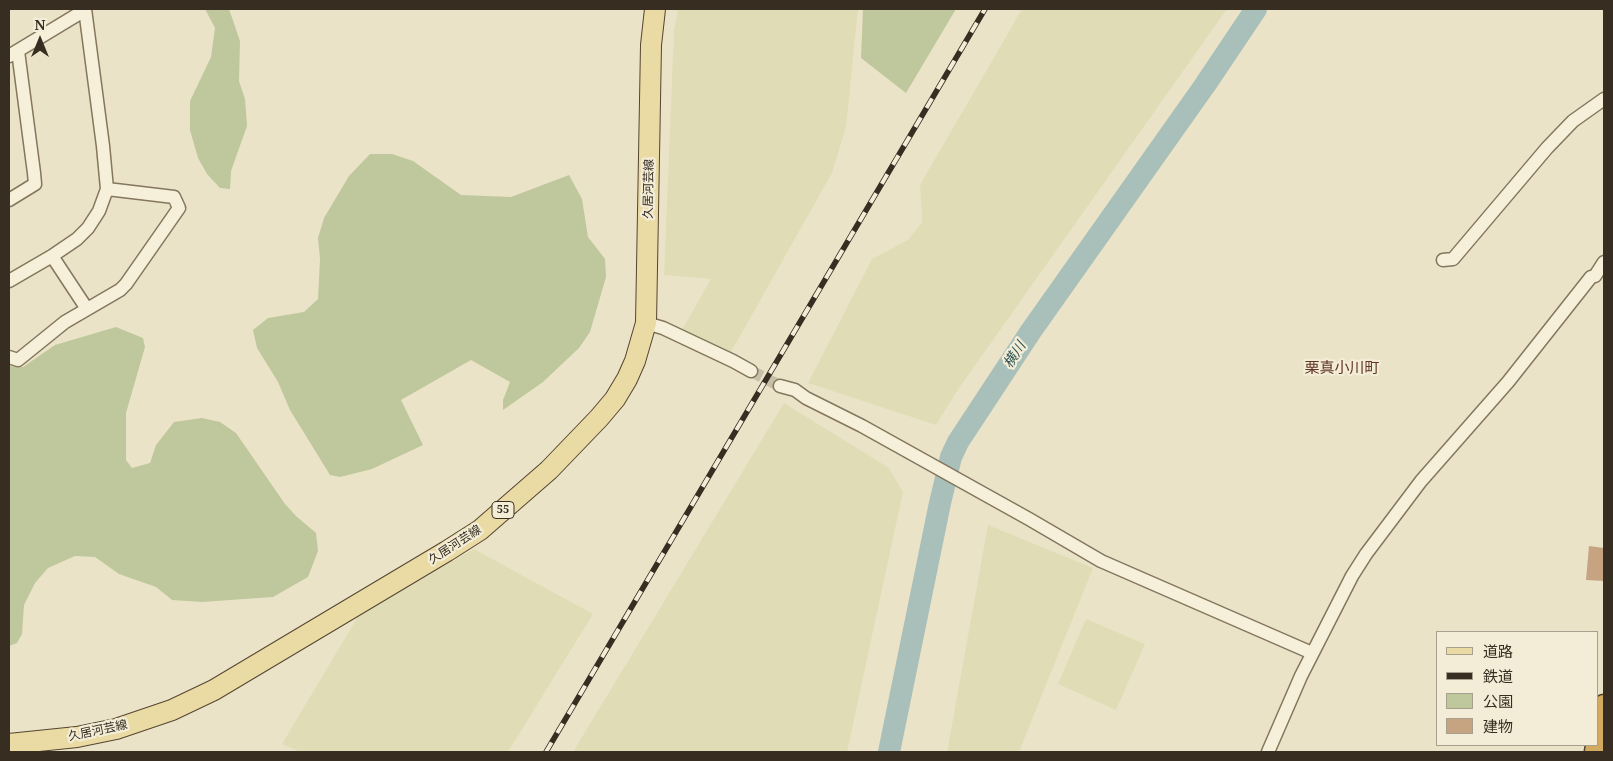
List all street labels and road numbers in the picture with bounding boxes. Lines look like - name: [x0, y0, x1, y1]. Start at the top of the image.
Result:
- street label: 久居河芸線: [641, 159, 657, 219]
- road number: 55: [492, 502, 514, 518]
- street label: 久居河芸線: [426, 523, 484, 567]
- street label: 久居河芸線: [67, 718, 129, 744]

